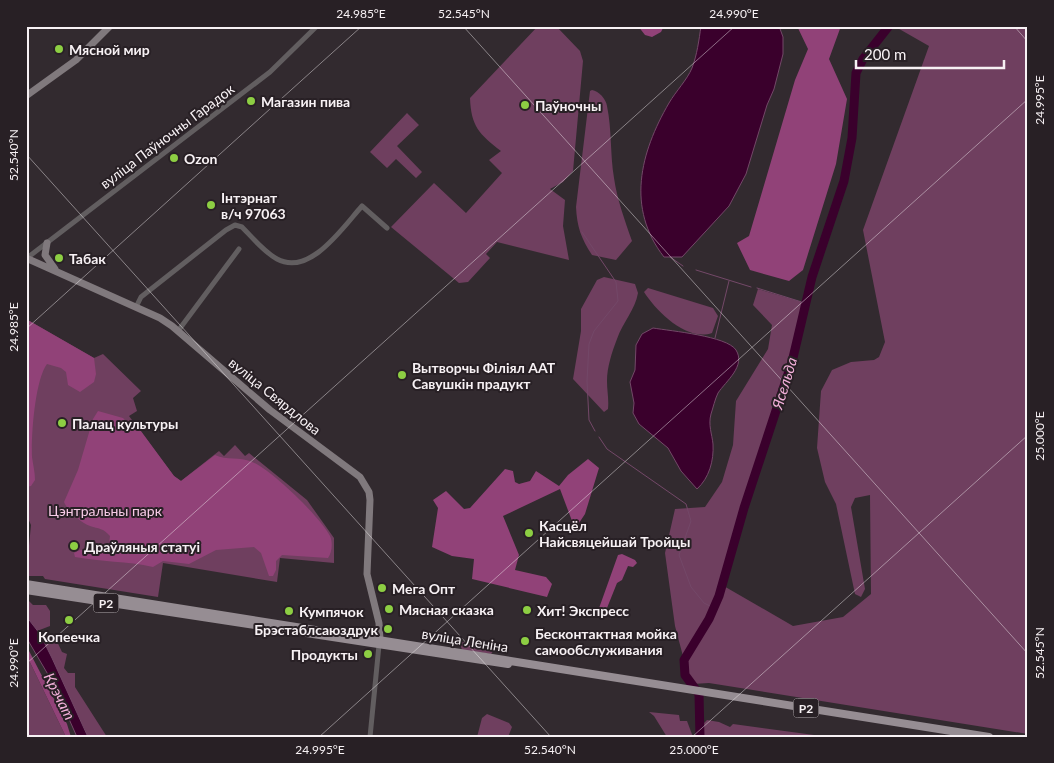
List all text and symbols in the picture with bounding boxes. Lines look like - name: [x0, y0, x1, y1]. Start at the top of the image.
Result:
- text: 24.985°E: [336, 6, 386, 21]
- text: 52.545°N: [438, 6, 490, 21]
- text: 24.990°E: [709, 6, 759, 21]
- scale bar: [856, 38, 1004, 70]
- place label: Мясной мир: [69, 41, 150, 58]
- marker: Мясной мир: [53, 43, 65, 55]
- text: 200 m: [864, 45, 906, 63]
- text: 24.995°E: [1032, 75, 1047, 125]
- street label: вуліца Паўночны Гарадок: [97, 80, 238, 192]
- place label: Магазин пива: [261, 93, 350, 110]
- marker: Магазин пива: [245, 95, 257, 107]
- place label: Паўночны: [535, 97, 601, 114]
- marker: Паўночны: [519, 99, 531, 111]
- text: 52.540°N: [6, 129, 21, 181]
- place label: Ozon: [184, 150, 218, 167]
- marker: Ozon: [168, 152, 180, 164]
- place label: Інтэрнат в/ч 97063: [221, 189, 286, 222]
- marker: Інтэрнат в/ч 97063: [205, 199, 217, 211]
- place label: Табак: [69, 250, 106, 267]
- marker: Табак: [53, 252, 65, 264]
- text: 24.985°E: [6, 302, 21, 352]
- street label: вуліца Свярдлова: [226, 354, 324, 438]
- water label: Ясельда: [767, 355, 800, 412]
- place label: Вытворчы Філіял ААТ Савушкін прадукт: [412, 359, 556, 392]
- marker: Вытворчы Філіял ААТ Савушкін прадукт: [396, 369, 408, 381]
- text: 25.000°E: [1032, 411, 1047, 461]
- place label: Палац культуры: [72, 415, 178, 432]
- marker: Палац культуры: [56, 417, 68, 429]
- park label: Цэнтральны парк: [48, 502, 163, 519]
- place label: Касцёл Найсвяцейшай Тройцы: [539, 517, 690, 550]
- marker: Касцёл Найсвяцейшай Тройцы: [523, 527, 535, 539]
- place label: Драўляныя статуі: [84, 538, 200, 555]
- marker: Драўляныя статуі: [68, 540, 80, 552]
- place label: Мега Опт: [392, 580, 456, 597]
- marker: Мега Опт: [376, 582, 388, 594]
- road number: Р2: [94, 594, 118, 612]
- place label: Мясная сказка: [399, 601, 494, 618]
- place label: Хит! Экспресс: [537, 602, 629, 619]
- place label: Кумпячок: [299, 603, 364, 620]
- marker: Мясная сказка: [383, 603, 395, 615]
- marker: Хит! Экспресс: [521, 604, 533, 616]
- marker: Кумпячок: [283, 605, 295, 617]
- marker: Копеечка: [63, 614, 75, 626]
- place label: Брэстаблсаюздрук: [254, 621, 378, 638]
- marker: Брэстаблсаюздрук: [382, 623, 394, 635]
- street label: вуліца Леніна: [421, 625, 509, 655]
- place label: Бесконтактная мойка самообслуживания: [535, 625, 677, 658]
- text: 52.545°N: [1032, 627, 1047, 679]
- place label: Копеечка: [38, 628, 100, 645]
- marker: Бесконтактная мойка самообслуживания: [519, 635, 531, 647]
- text: 24.990°E: [6, 638, 21, 688]
- place label: Продукты: [291, 646, 358, 663]
- marker: Продукты: [362, 648, 374, 660]
- water label: Крэчат: [41, 669, 80, 723]
- road number: Р2: [794, 698, 818, 718]
- text: 24.995°E: [295, 742, 345, 757]
- text: 52.540°N: [524, 742, 576, 757]
- text: 25.000°E: [669, 742, 719, 757]

